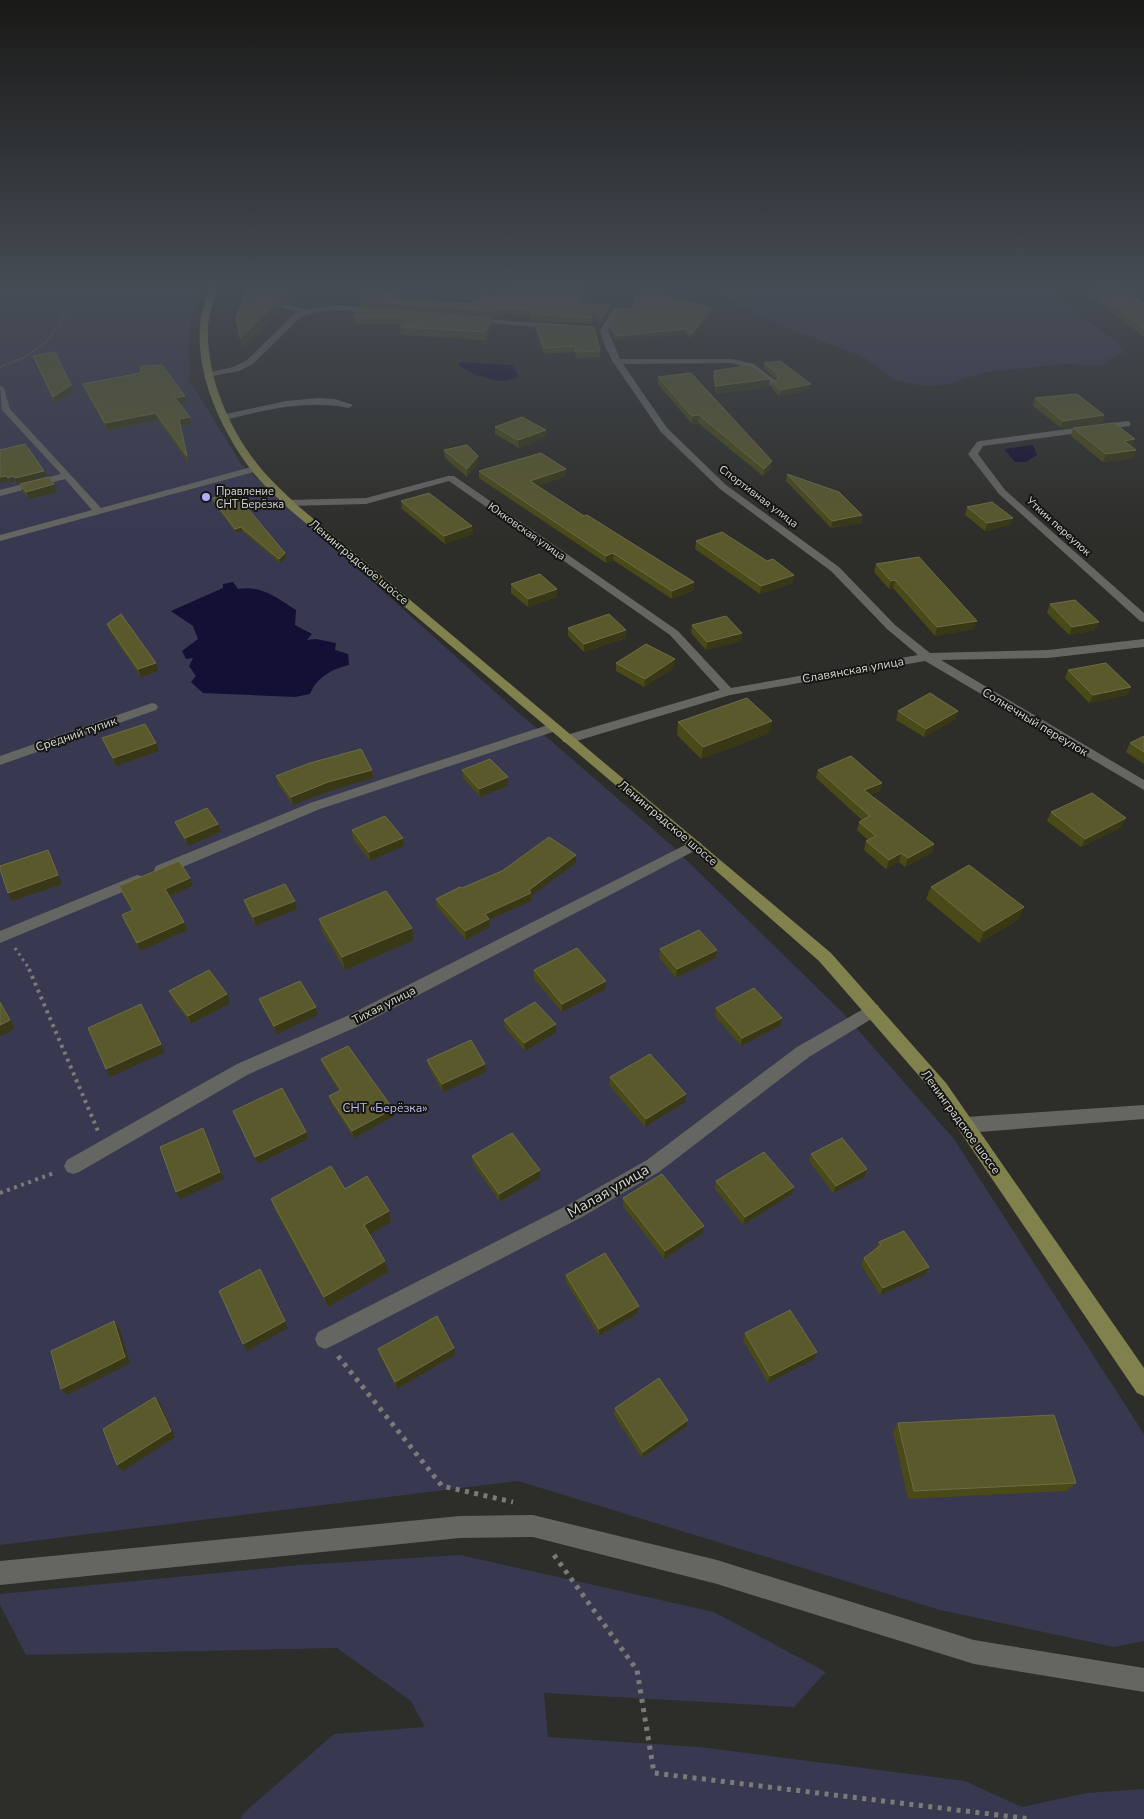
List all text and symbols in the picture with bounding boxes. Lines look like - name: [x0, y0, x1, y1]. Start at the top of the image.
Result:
- street label: Спортивная улица: [716, 462, 801, 531]
- place label: Правление СНТ Берёзка: [216, 484, 284, 512]
- marker: Правление СНТ Берёзка: [200, 491, 212, 503]
- street label: Уткин переулок: [1022, 493, 1094, 560]
- street label: Юкковская улица: [485, 499, 568, 564]
- street label: Ленинградское шоссе: [306, 516, 412, 608]
- street label: Славянская улица: [801, 653, 905, 687]
- street label: Солнечный переулок: [979, 684, 1091, 760]
- street label: Средний тупик: [33, 712, 119, 755]
- street label: Ленинградское шоссе: [615, 777, 721, 869]
- street label: Тихая улица: [350, 982, 418, 1028]
- street label: Ленинградское шоссе: [918, 1067, 1004, 1177]
- park label: СНТ «Берёзка»: [343, 1100, 427, 1116]
- street label: Малая улица: [563, 1159, 653, 1223]

